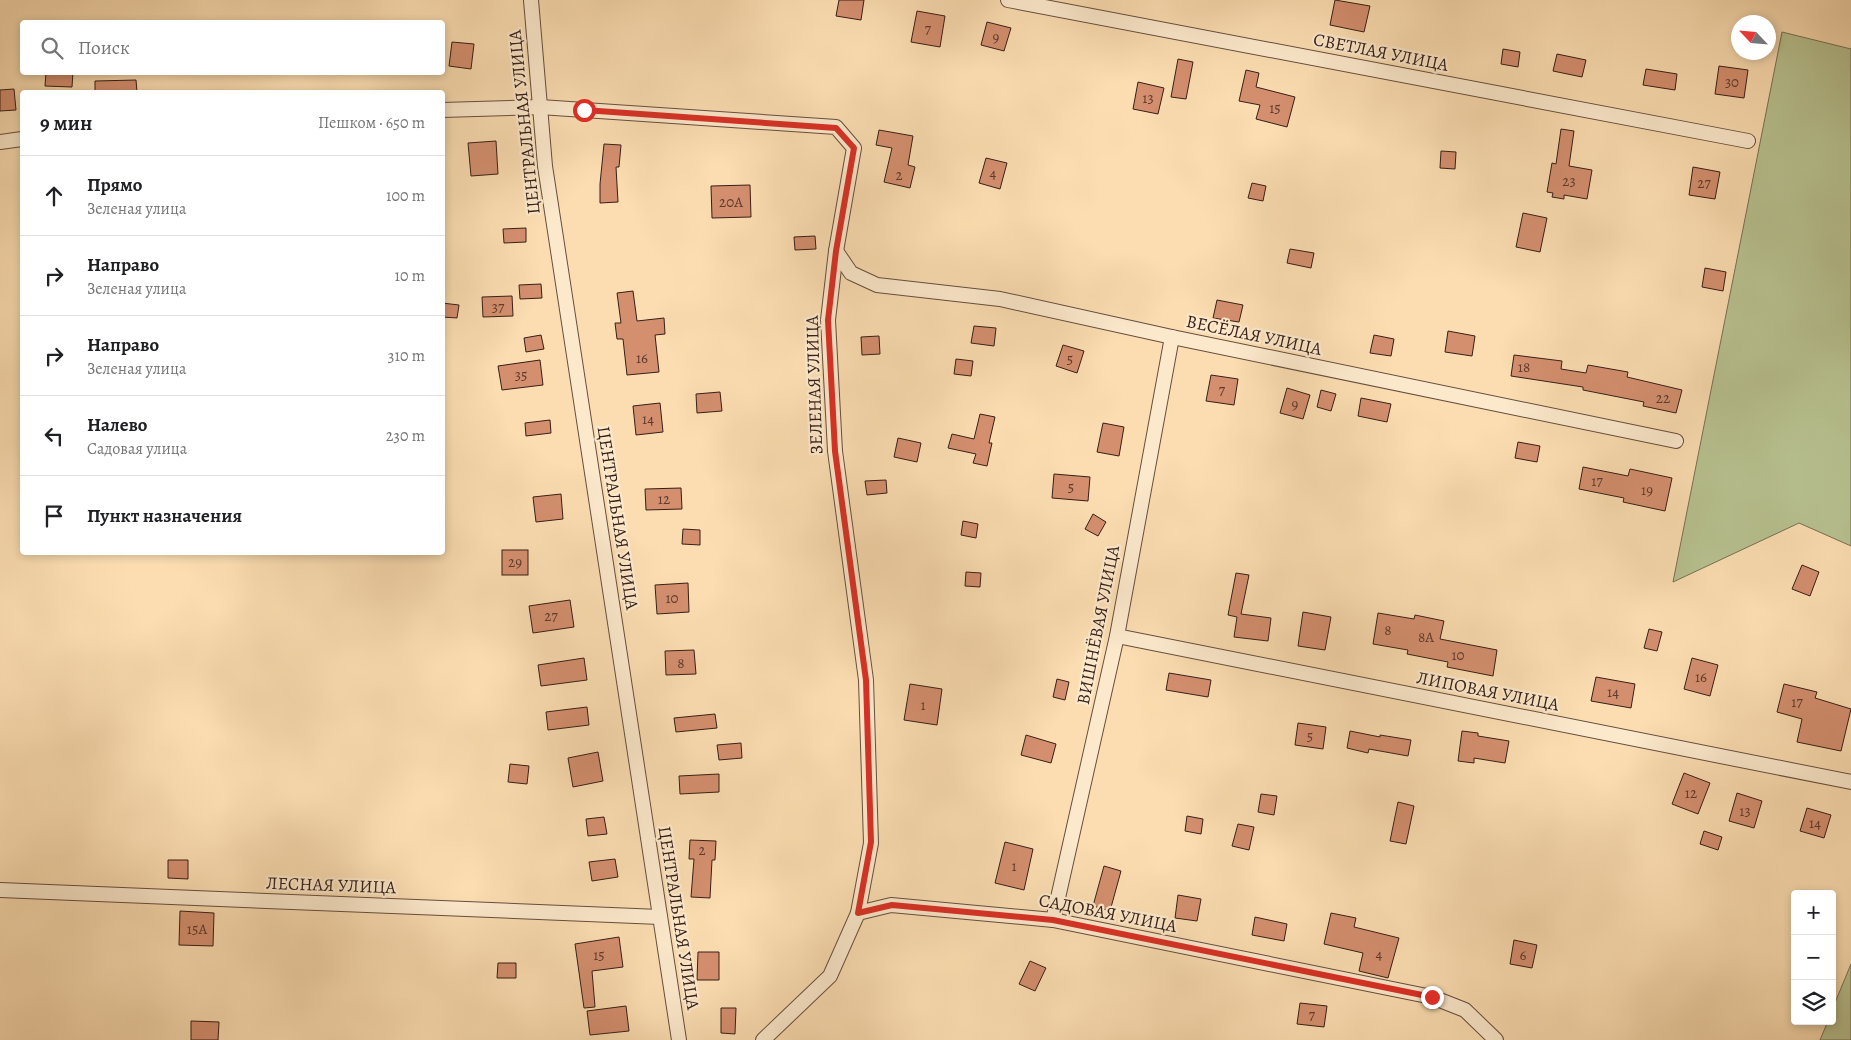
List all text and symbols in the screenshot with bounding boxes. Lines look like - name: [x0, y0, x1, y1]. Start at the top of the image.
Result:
- north arrow: [1731, 15, 1776, 60]
- house number: 7: [925, 19, 932, 39]
- search box: [20, 20, 445, 75]
- house number: 9: [993, 27, 1000, 47]
- street label: СВЕТЛАЯ УЛИЦА: [1311, 27, 1451, 77]
- street label: ЦЕНТРАЛЬНАЯ УЛИЦА: [502, 28, 546, 215]
- icon: search: [38, 34, 66, 62]
- text: Поиск: [78, 35, 130, 61]
- house number: 30: [1725, 72, 1739, 92]
- house number: 13: [1142, 88, 1154, 108]
- house number: 15: [1269, 98, 1281, 118]
- route start: [573, 99, 596, 122]
- text: 9 мин: [40, 109, 92, 137]
- text: Пешком · 650 m: [318, 112, 425, 134]
- house number: 4: [990, 163, 997, 183]
- house number: 2: [895, 165, 903, 185]
- house number: 23: [1562, 171, 1576, 191]
- text: Прямо: [87, 172, 142, 198]
- house number: 27: [1697, 173, 1711, 193]
- icon: ahead: [40, 182, 68, 210]
- text: 100 m: [386, 185, 425, 207]
- house number: 20А: [719, 192, 743, 212]
- text: Зеленая улица: [87, 198, 186, 220]
- text: Направо: [87, 252, 159, 278]
- icon: right: [40, 262, 68, 290]
- text: 10 m: [395, 265, 425, 287]
- text: Зеленая улица: [87, 278, 186, 300]
- house number: 37: [492, 297, 505, 317]
- street label: ВЕСЁЛАЯ УЛИЦА: [1184, 309, 1324, 361]
- street label: ЗЕЛЕНАЯ УЛИЦА: [800, 315, 828, 455]
- text: Направо: [87, 332, 159, 358]
- icon: right: [40, 342, 68, 370]
- text: 310 m: [388, 345, 425, 367]
- house number: 16: [636, 348, 648, 368]
- house number: 5: [1067, 349, 1073, 369]
- house number: 18: [1518, 357, 1530, 377]
- text: Зеленая улица: [87, 358, 186, 380]
- house number: 35: [515, 365, 527, 385]
- house number: 7: [1219, 380, 1226, 400]
- house number: 22: [1656, 388, 1670, 408]
- house number: 9: [1292, 394, 1299, 414]
- house number: 14: [642, 409, 654, 429]
- text: Налево: [87, 412, 147, 438]
- icon: left: [40, 422, 68, 450]
- text: 230 m: [386, 425, 425, 447]
- street label: ЦЕНТРАЛЬНАЯ УЛИЦА: [592, 425, 644, 612]
- text: Садовая улица: [87, 438, 187, 460]
- house number: 17: [1591, 471, 1603, 491]
- house number: 5: [1068, 477, 1074, 497]
- house number: 19: [1641, 480, 1653, 500]
- house number: 12: [658, 489, 670, 509]
- icon: arrive: [40, 502, 68, 530]
- text: Пункт назначения: [87, 503, 242, 529]
- street label: ВИШНЁВАЯ УЛИЦА: [1071, 543, 1125, 707]
- house number: 29: [508, 552, 522, 572]
- house number: 10: [665, 588, 679, 608]
- house number: 27: [544, 606, 558, 626]
- house number: 8: [1384, 620, 1392, 640]
- house number: 8А: [1418, 627, 1434, 647]
- house number: 10: [1451, 645, 1465, 665]
- house number: 8: [677, 653, 685, 673]
- street label: ЛИПОВАЯ УЛИЦА: [1415, 665, 1562, 717]
- house number: 16: [1695, 667, 1707, 687]
- house number: 14: [1607, 682, 1619, 702]
- house number: 17: [1791, 692, 1803, 712]
- house number: 1: [920, 695, 926, 715]
- house number: 5: [1307, 726, 1313, 746]
- house number: 12: [1685, 783, 1697, 803]
- house number: 13: [1739, 801, 1751, 821]
- house number: 14: [1809, 813, 1821, 833]
- street label: ЦЕНТРАЛЬНАЯ УЛИЦА: [653, 825, 705, 1012]
- house number: 2: [698, 840, 706, 860]
- house number: 1: [1011, 856, 1017, 876]
- street label: ЛЕСНАЯ УЛИЦА: [266, 871, 397, 899]
- street label: САДОВАЯ УЛИЦА: [1037, 888, 1180, 938]
- map controls: [1791, 890, 1836, 1025]
- button: +: [1791, 890, 1836, 935]
- house number: 15А: [187, 919, 207, 939]
- button: −: [1791, 935, 1836, 980]
- house number: 4: [1376, 944, 1383, 964]
- house number: 15: [593, 945, 605, 965]
- house number: 6: [1520, 945, 1527, 965]
- button: layers: [1791, 980, 1836, 1025]
- route end: [1421, 986, 1444, 1009]
- house number: 7: [1309, 1005, 1316, 1025]

